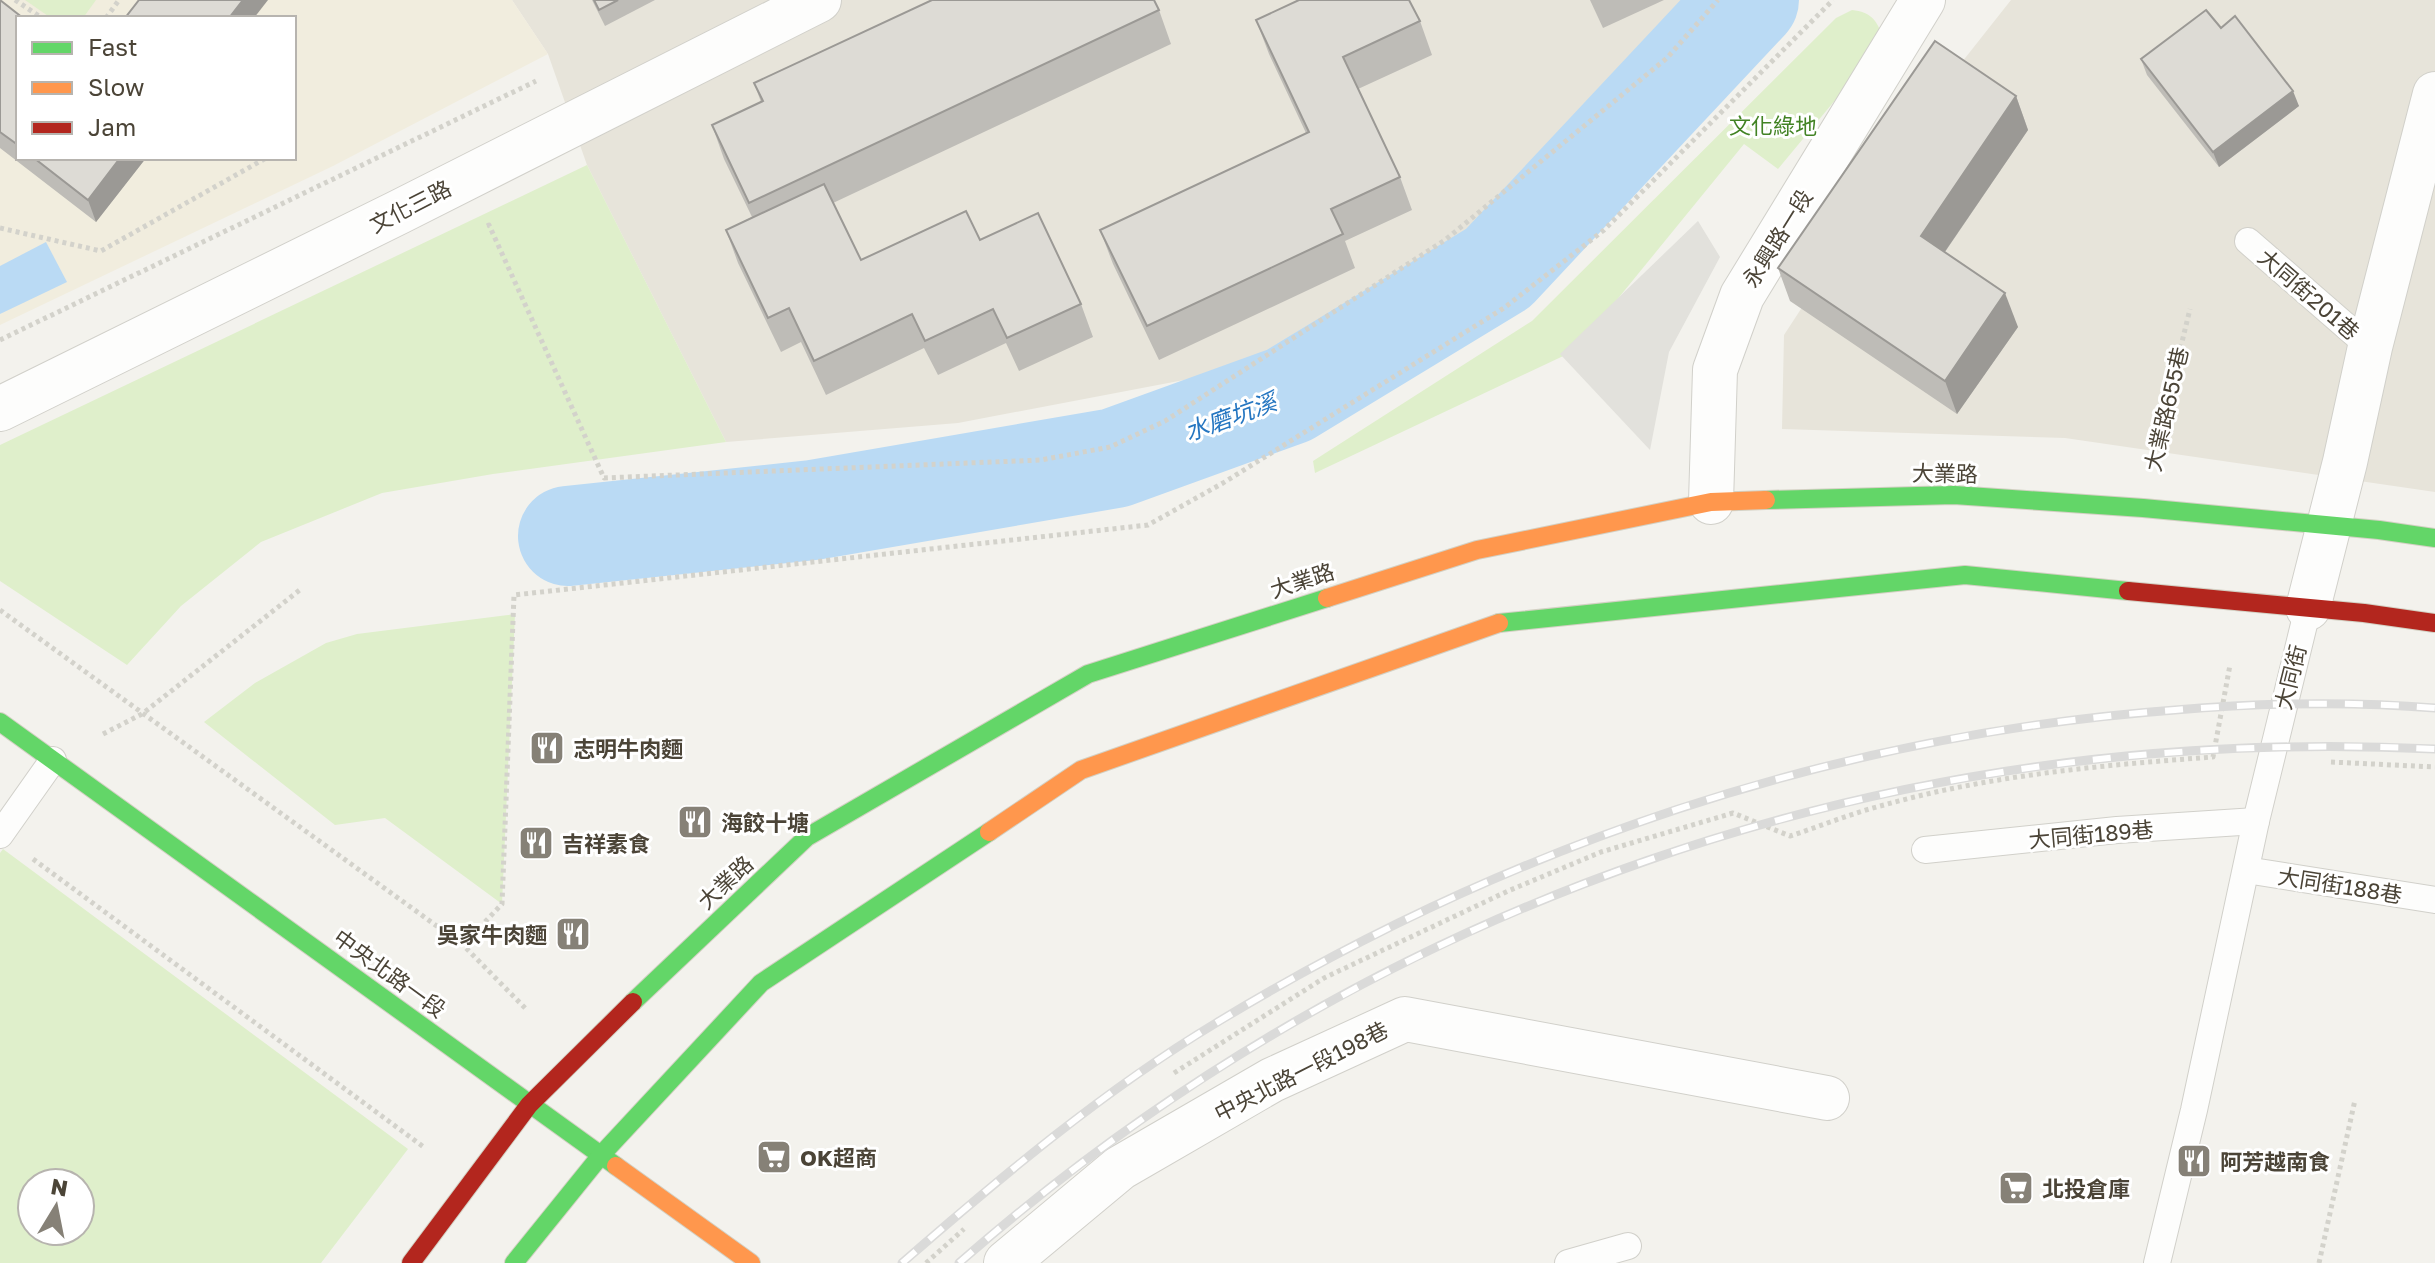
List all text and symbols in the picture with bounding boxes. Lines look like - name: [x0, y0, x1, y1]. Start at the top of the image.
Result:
- legend: [16, 16, 296, 160]
- text: Fast: [88, 32, 138, 61]
- text: Slow: [88, 72, 144, 101]
- text: Jam: [88, 112, 136, 141]
- park label: 文化綠地: [1729, 112, 1817, 139]
- street label: 文化三路: [365, 174, 455, 238]
- street label: 永興路一段: [1736, 184, 1818, 292]
- street label: 大同街201巷: [2253, 243, 2365, 345]
- street label: 大業路655巷: [2139, 344, 2193, 474]
- water label: 水磨坑溪: [1180, 385, 1283, 446]
- street label: 大業路: [1912, 459, 1978, 487]
- street label: 大業路: [1266, 557, 1338, 603]
- street label: 大同街: [2269, 642, 2311, 712]
- restaurant icon: 志明牛肉麵: [528, 729, 566, 767]
- place label: 志明牛肉麵: [573, 735, 683, 762]
- restaurant icon: 海餃十塘: [676, 803, 714, 841]
- place label: 海餃十塘: [721, 809, 809, 836]
- street label: 大同街189巷: [2027, 815, 2155, 853]
- restaurant icon: 吉祥素食: [517, 824, 555, 862]
- place label: 吉祥素食: [562, 830, 650, 857]
- street label: 大業路: [692, 850, 758, 914]
- street label: 大同街188巷: [2276, 862, 2404, 908]
- restaurant icon: 吳家牛肉麵: [554, 915, 592, 953]
- place label: 吳家牛肉麵: [437, 921, 547, 948]
- street label: 中央北路一段: [329, 923, 451, 1023]
- street label: 中央北路一段198巷: [1210, 1016, 1392, 1126]
- supermarket icon: OK超商: [755, 1138, 793, 1176]
- restaurant icon: 阿芳越南食: [2175, 1142, 2213, 1180]
- place label: OK超商: [800, 1144, 877, 1171]
- place label: 阿芳越南食: [2220, 1148, 2330, 1175]
- north arrow: [16, 1167, 96, 1247]
- supermarket icon: 北投倉庫: [1997, 1169, 2035, 1207]
- text: N: [49, 1172, 70, 1202]
- place label: 北投倉庫: [2042, 1175, 2130, 1202]

